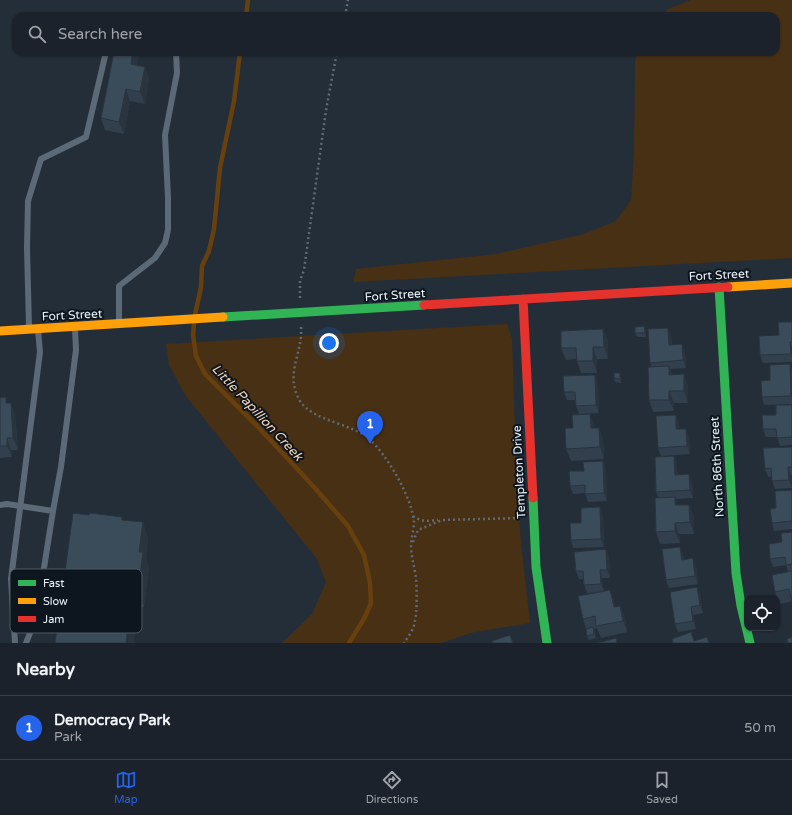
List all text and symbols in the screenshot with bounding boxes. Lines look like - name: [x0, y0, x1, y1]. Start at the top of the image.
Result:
- search box: [12, 12, 780, 56]
- icon: search: [26, 23, 48, 45]
- text: Search here: [58, 25, 142, 43]
- street label: Fort Street: [688, 266, 750, 284]
- street label: Fort Street: [364, 286, 426, 304]
- street label: Fort Street: [41, 306, 103, 324]
- your location: [319, 333, 339, 353]
- water label: Little Papillion Creek: [208, 361, 307, 465]
- pin: 1: [357, 411, 383, 444]
- street label: North 86th Street: [707, 416, 727, 518]
- street label: Templeton Drive: [510, 425, 528, 519]
- legend: [10, 569, 142, 633]
- text: Fast: [43, 577, 64, 590]
- text: Slow: [43, 595, 68, 608]
- map controls: [744, 595, 780, 631]
- button: locate: [744, 595, 780, 631]
- text: Jam: [43, 613, 64, 626]
- text: Nearby: [16, 659, 75, 680]
- text: Democracy Park: [54, 711, 171, 729]
- text: 1: [25, 720, 33, 736]
- text: 50 m: [744, 720, 776, 736]
- text: Park: [54, 729, 82, 745]
- tab: Map: [114, 769, 138, 806]
- tab: Directions: [366, 769, 418, 806]
- tab: Saved: [646, 769, 678, 806]

